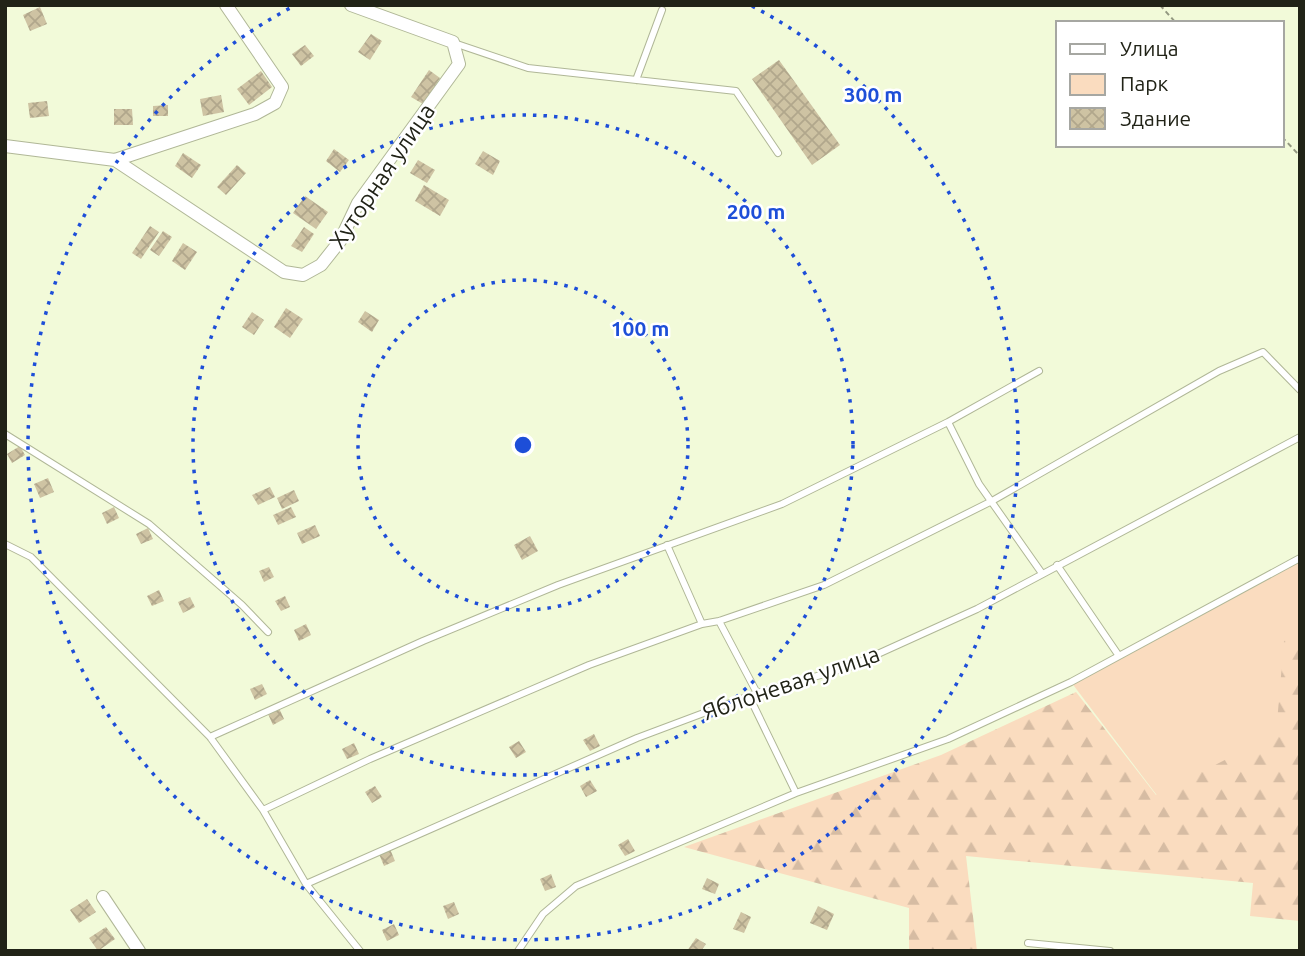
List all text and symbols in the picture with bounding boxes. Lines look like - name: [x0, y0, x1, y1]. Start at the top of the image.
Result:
- legend: [1056, 21, 1284, 147]
- text: Улица: [1120, 36, 1178, 60]
- text: Парк: [1120, 71, 1169, 95]
- text: 300 m: [844, 82, 902, 106]
- street label: Хуторная улица: [324, 99, 439, 253]
- text: Здание: [1120, 106, 1191, 130]
- text: 200 m: [727, 199, 785, 223]
- text: 100 m: [611, 316, 669, 340]
- centre of rings: [511, 433, 535, 457]
- street label: Яблоневая улица: [699, 640, 883, 725]

